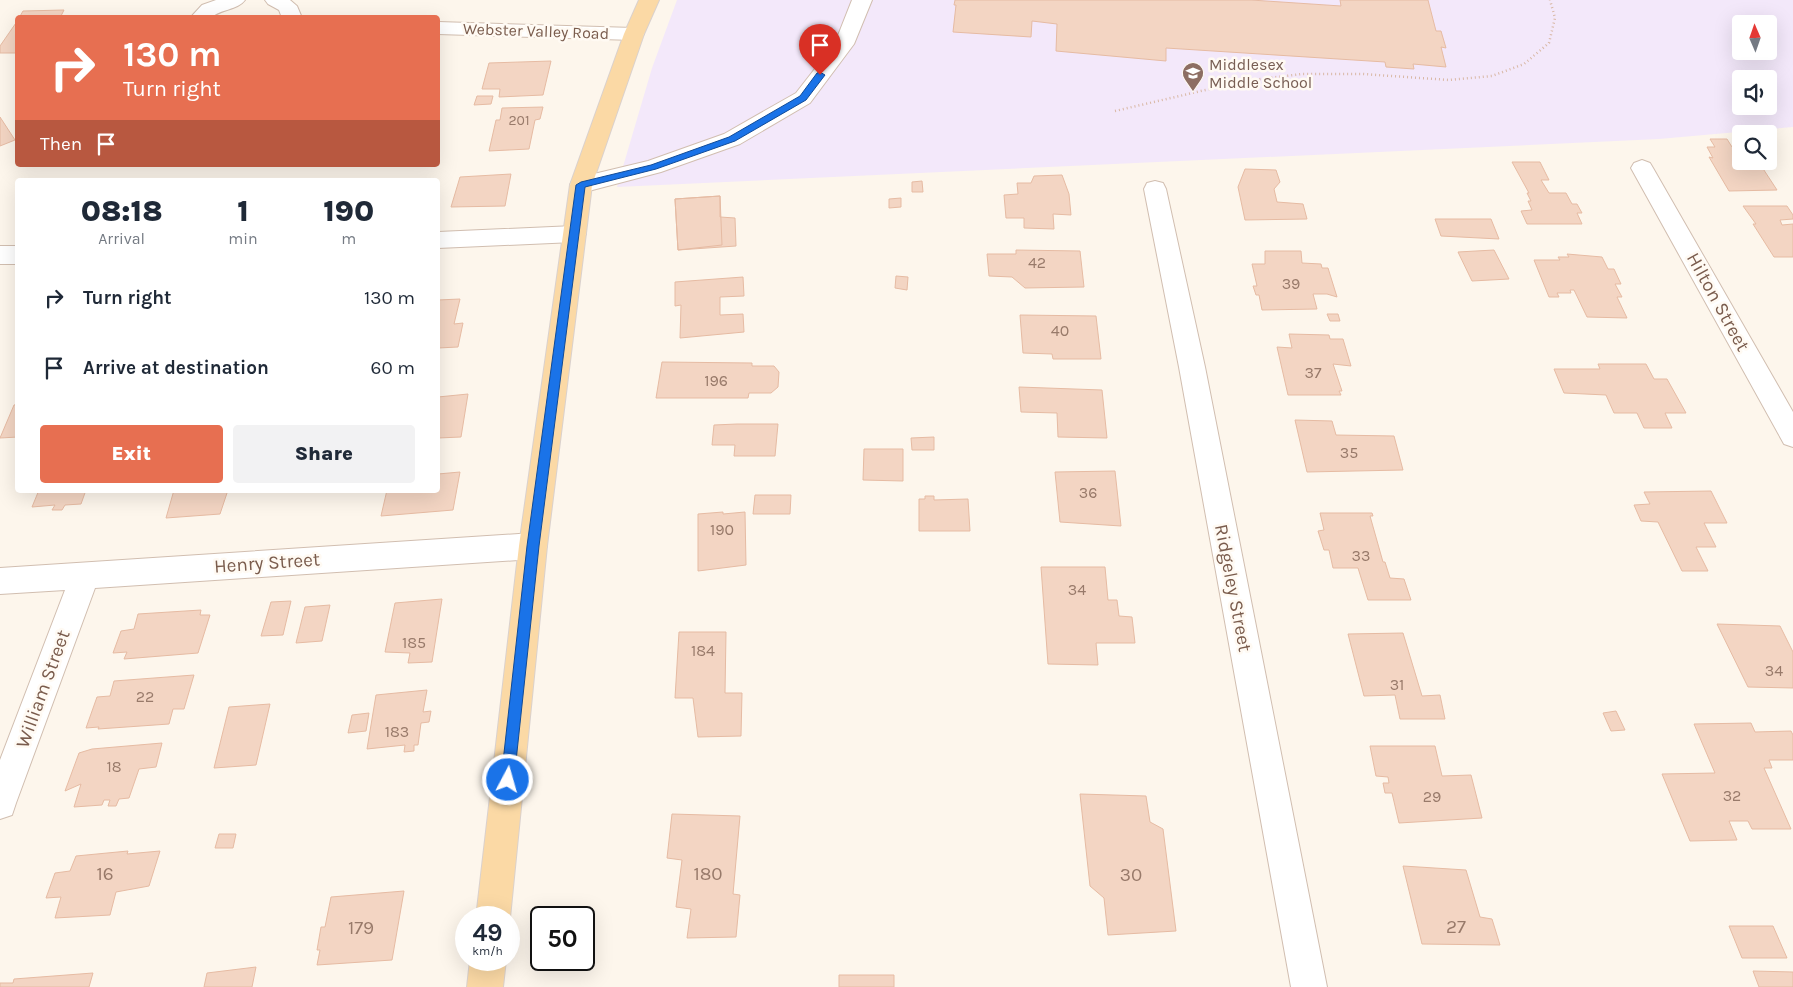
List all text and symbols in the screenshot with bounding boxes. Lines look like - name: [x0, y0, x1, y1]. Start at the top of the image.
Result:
- north arrow: [1732, 15, 1778, 60]
- map controls: [1732, 15, 1777, 170]
- street label: Webster Valley Road: [463, 19, 609, 43]
- pin: [799, 24, 841, 75]
- icon: arrive: [806, 31, 834, 59]
- text: 130 m: [123, 34, 221, 75]
- icon: right: [40, 35, 105, 100]
- place label: Middlesex Middle School: [1209, 55, 1312, 92]
- school or university icon: Middlesex Middle School: [1181, 61, 1205, 92]
- button: sound: [1732, 70, 1777, 115]
- text: Turn right: [123, 76, 221, 102]
- house number: 201: [508, 112, 530, 129]
- button: search: [1732, 125, 1777, 170]
- icon: arrive: [92, 130, 120, 158]
- text: Then: [40, 133, 82, 155]
- text: 08:18: [81, 193, 163, 229]
- text: 1: [237, 193, 249, 229]
- text: 190: [323, 193, 374, 229]
- text: Arrival: [98, 229, 145, 248]
- text: min: [228, 229, 258, 248]
- text: m: [341, 229, 356, 248]
- street label: Hilton Street: [1682, 249, 1754, 355]
- house number: 42: [1028, 253, 1046, 272]
- house number: 39: [1282, 274, 1300, 293]
- icon: right: [40, 284, 68, 312]
- text: Turn right: [83, 287, 172, 309]
- text: 130 m: [364, 287, 415, 309]
- house number: 40: [1051, 321, 1069, 340]
- icon: arrive: [40, 354, 68, 382]
- text: Arrive at destination: [83, 357, 269, 379]
- text: 60 m: [371, 357, 415, 379]
- house number: 37: [1305, 363, 1322, 382]
- house number: 196: [704, 371, 728, 390]
- button: Exit: [40, 425, 223, 483]
- button: Share: [233, 425, 415, 483]
- house number: 35: [1340, 443, 1358, 462]
- house number: 36: [1079, 483, 1097, 502]
- house number: 190: [710, 520, 734, 539]
- street label: Ridgeley Street: [1210, 522, 1256, 654]
- house number: 33: [1352, 546, 1370, 565]
- street label: Henry Street: [213, 548, 321, 578]
- house number: 34: [1068, 580, 1086, 599]
- street label: William Street: [11, 627, 75, 751]
- house number: 185: [402, 633, 426, 652]
- house number: 184: [691, 641, 715, 660]
- house number: 34: [1765, 661, 1783, 680]
- house number: 31: [1390, 675, 1404, 694]
- house number: 22: [136, 687, 154, 706]
- house number: 183: [385, 722, 409, 741]
- position arrow: [481, 753, 533, 805]
- house number: 18: [106, 757, 122, 776]
- house number: 32: [1723, 786, 1741, 805]
- house number: 29: [1423, 787, 1441, 806]
- house number: 16: [96, 863, 114, 885]
- house number: 180: [693, 863, 723, 885]
- house number: 30: [1120, 864, 1142, 886]
- speed limit sign: 50: [530, 906, 595, 971]
- house number: 27: [1446, 916, 1466, 938]
- house number: 179: [348, 917, 374, 939]
- text: 49: [472, 918, 503, 947]
- text: km/h: [472, 944, 503, 958]

